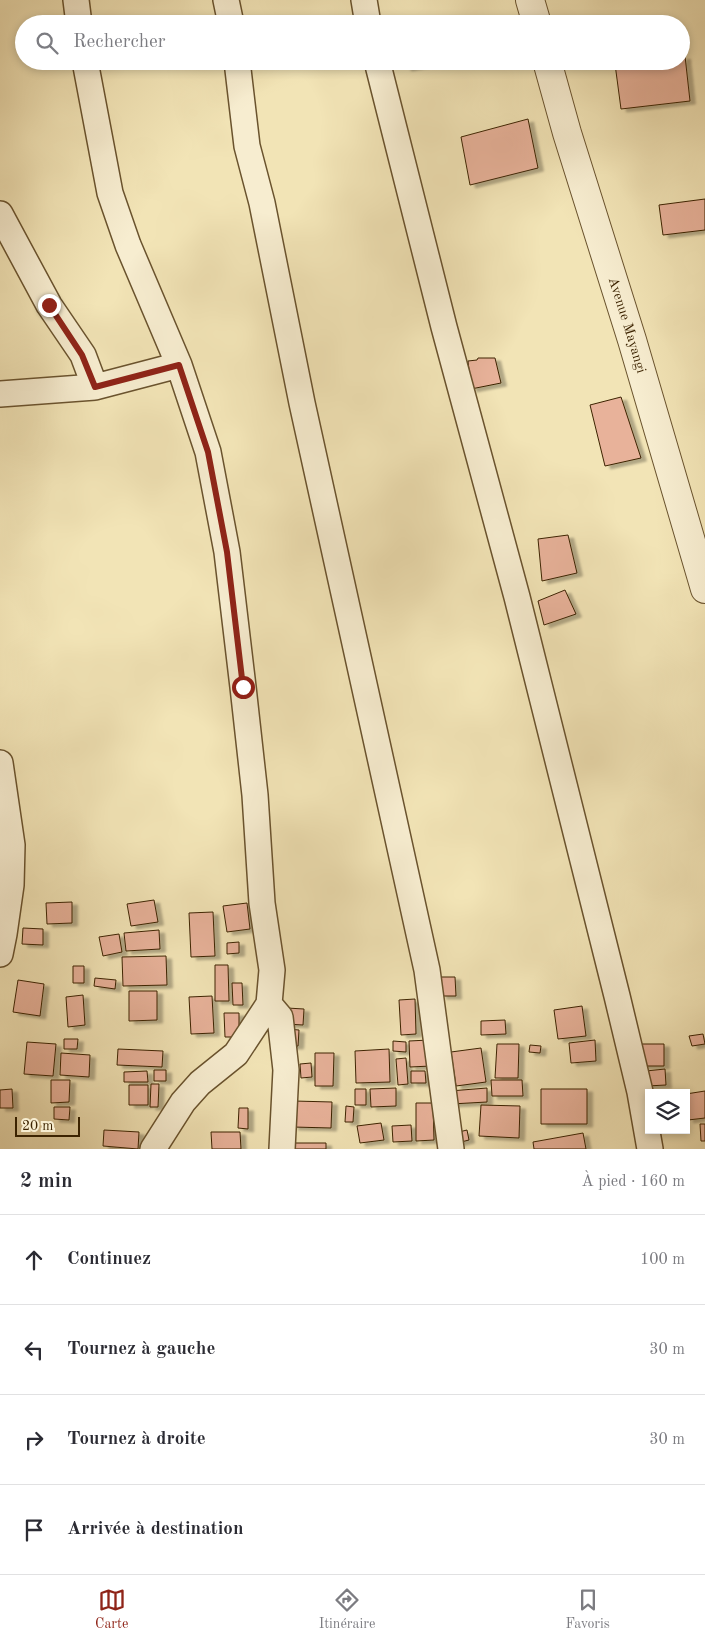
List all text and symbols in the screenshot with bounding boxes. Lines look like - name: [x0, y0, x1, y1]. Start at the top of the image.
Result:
- search box: [15, 15, 690, 70]
- icon: search: [33, 29, 61, 57]
- text: Rechercher: [73, 33, 166, 52]
- street label: Avenue Mayangi: [606, 275, 648, 375]
- route end: [38, 294, 61, 317]
- route start: [232, 676, 255, 699]
- map controls: [645, 1089, 690, 1134]
- button: layers: [645, 1089, 690, 1134]
- scale bar: [15, 1114, 80, 1137]
- text: 20 m: [22, 1119, 53, 1133]
- text: 2 min: [20, 1171, 73, 1192]
- text: À pied · 160 m: [582, 1174, 685, 1190]
- icon: ahead: [20, 1246, 48, 1274]
- text: Continuez: [67, 1250, 151, 1269]
- text: 100 m: [640, 1252, 685, 1268]
- icon: left: [20, 1336, 48, 1364]
- text: Tournez à gauche: [67, 1340, 215, 1359]
- text: 30 m: [649, 1342, 685, 1358]
- icon: right: [20, 1426, 48, 1454]
- text: Tournez à droite: [67, 1430, 206, 1449]
- text: 30 m: [649, 1432, 685, 1448]
- icon: arrive: [20, 1516, 48, 1544]
- text: Arrivée à destination: [67, 1520, 243, 1539]
- tab: Carte: [95, 1586, 128, 1633]
- tab: Itinéraire: [319, 1586, 375, 1633]
- tab: Favoris: [566, 1586, 610, 1633]

